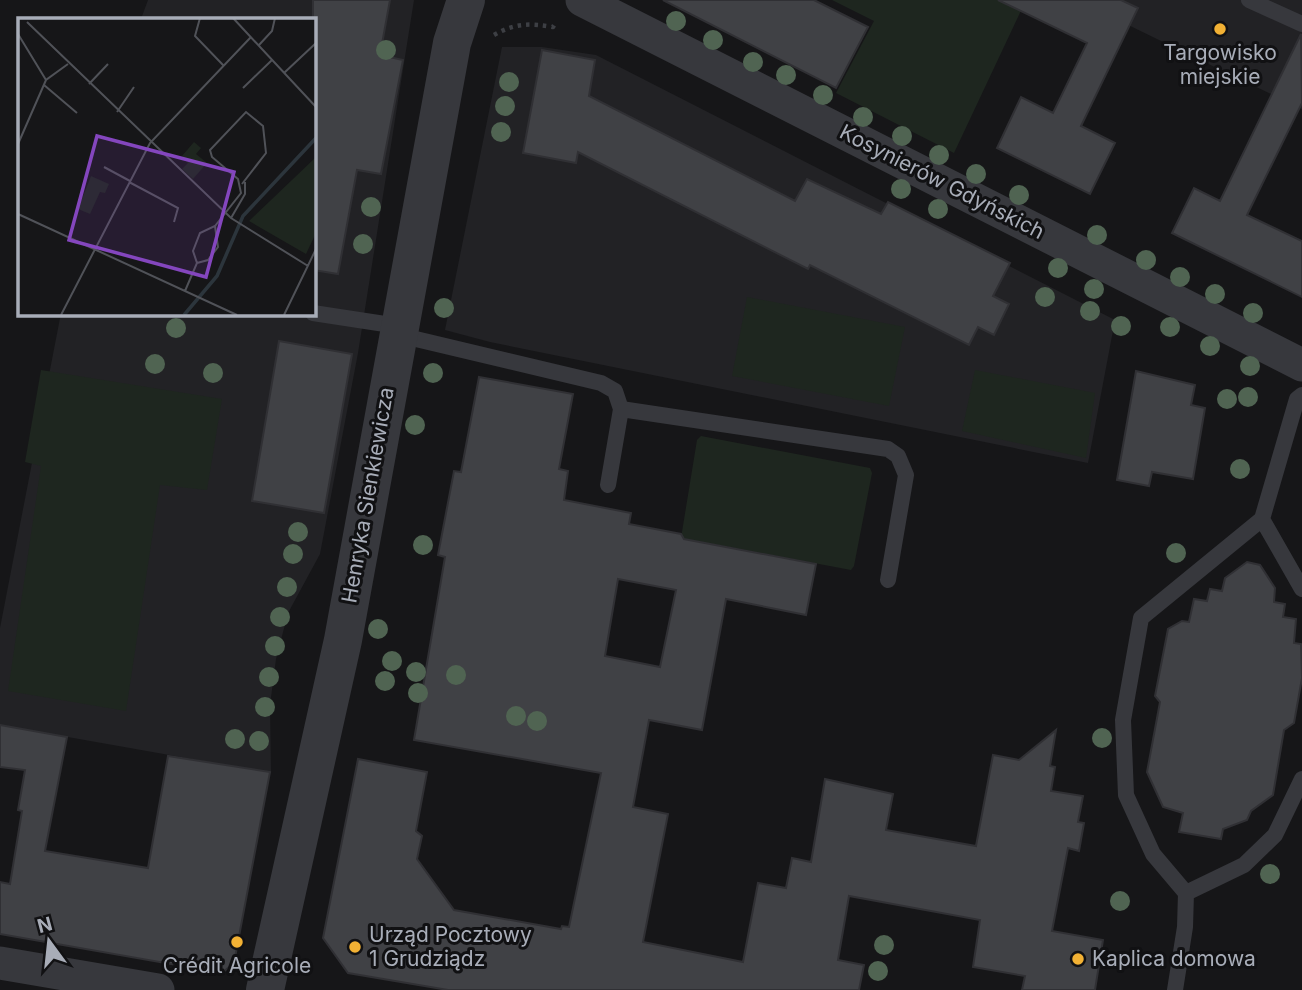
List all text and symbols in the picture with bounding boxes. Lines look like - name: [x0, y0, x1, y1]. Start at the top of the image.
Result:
- inset map: [18, 18, 315, 315]
- marker: Targowisko miejskie: [1212, 21, 1228, 37]
- place label: Targowisko miejskie: [1163, 40, 1277, 89]
- street label: Kosynierów Gdyńskich: [836, 119, 1049, 244]
- street label: Henryka Sienkiewicza: [336, 385, 399, 605]
- north arrow: [14, 906, 84, 976]
- text: N: [35, 912, 55, 938]
- place label: Urząd Pocztowy 1 Grudziądz: [369, 922, 532, 971]
- marker: Crédit Agricole: [229, 934, 245, 950]
- marker: Urząd Pocztowy 1 Grudziądz: [347, 939, 363, 955]
- place label: Kaplica domowa: [1092, 946, 1256, 971]
- marker: Kaplica domowa: [1070, 951, 1086, 967]
- place label: Crédit Agricole: [163, 953, 311, 978]

